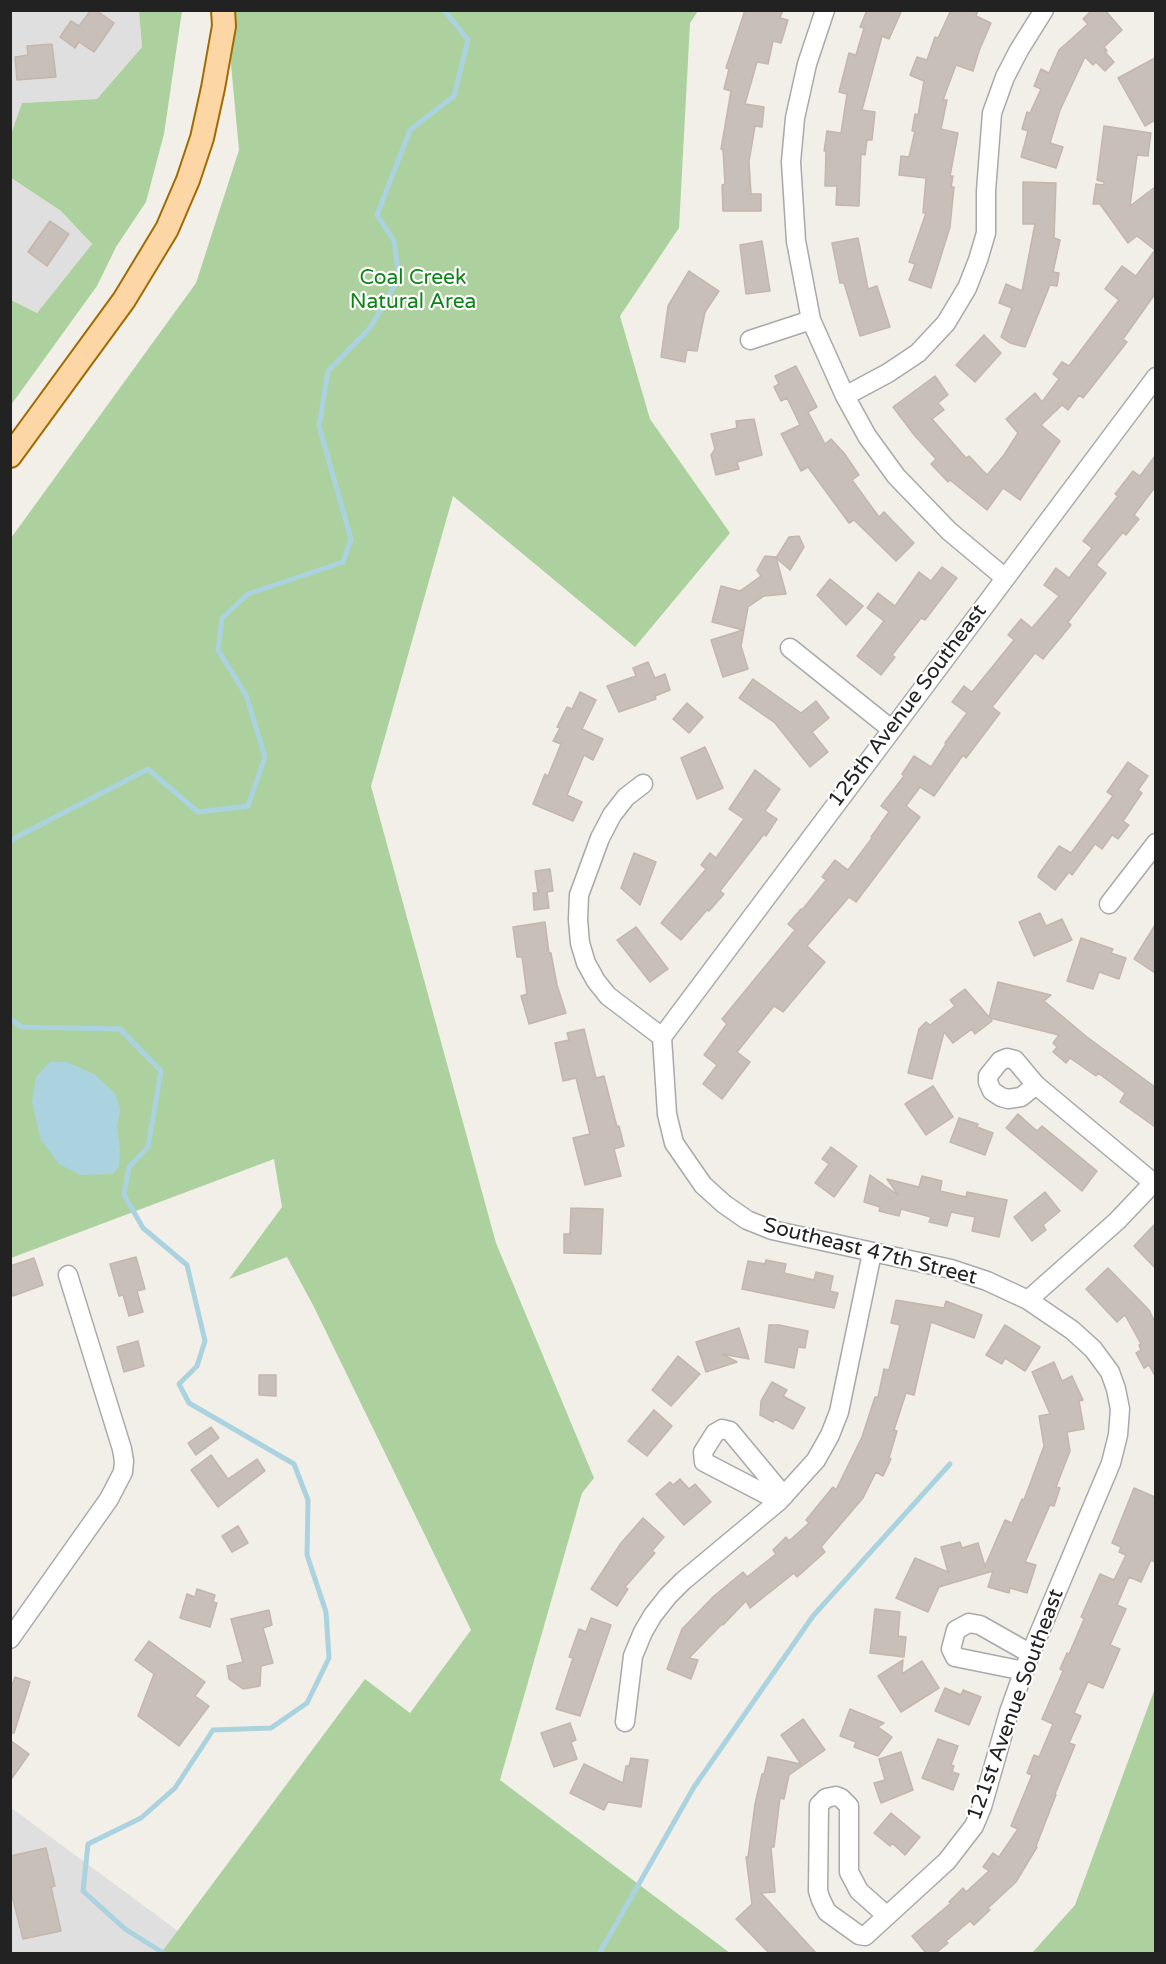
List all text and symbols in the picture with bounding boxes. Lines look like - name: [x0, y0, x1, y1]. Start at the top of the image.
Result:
- park label: Coal Creek Natural Area: [350, 265, 476, 315]
- street label: 125th Avenue Southeast: [823, 600, 993, 812]
- street label: Southeast 47th Street: [761, 1213, 979, 1291]
- street label: 121st Avenue Southeast: [962, 1586, 1070, 1824]

